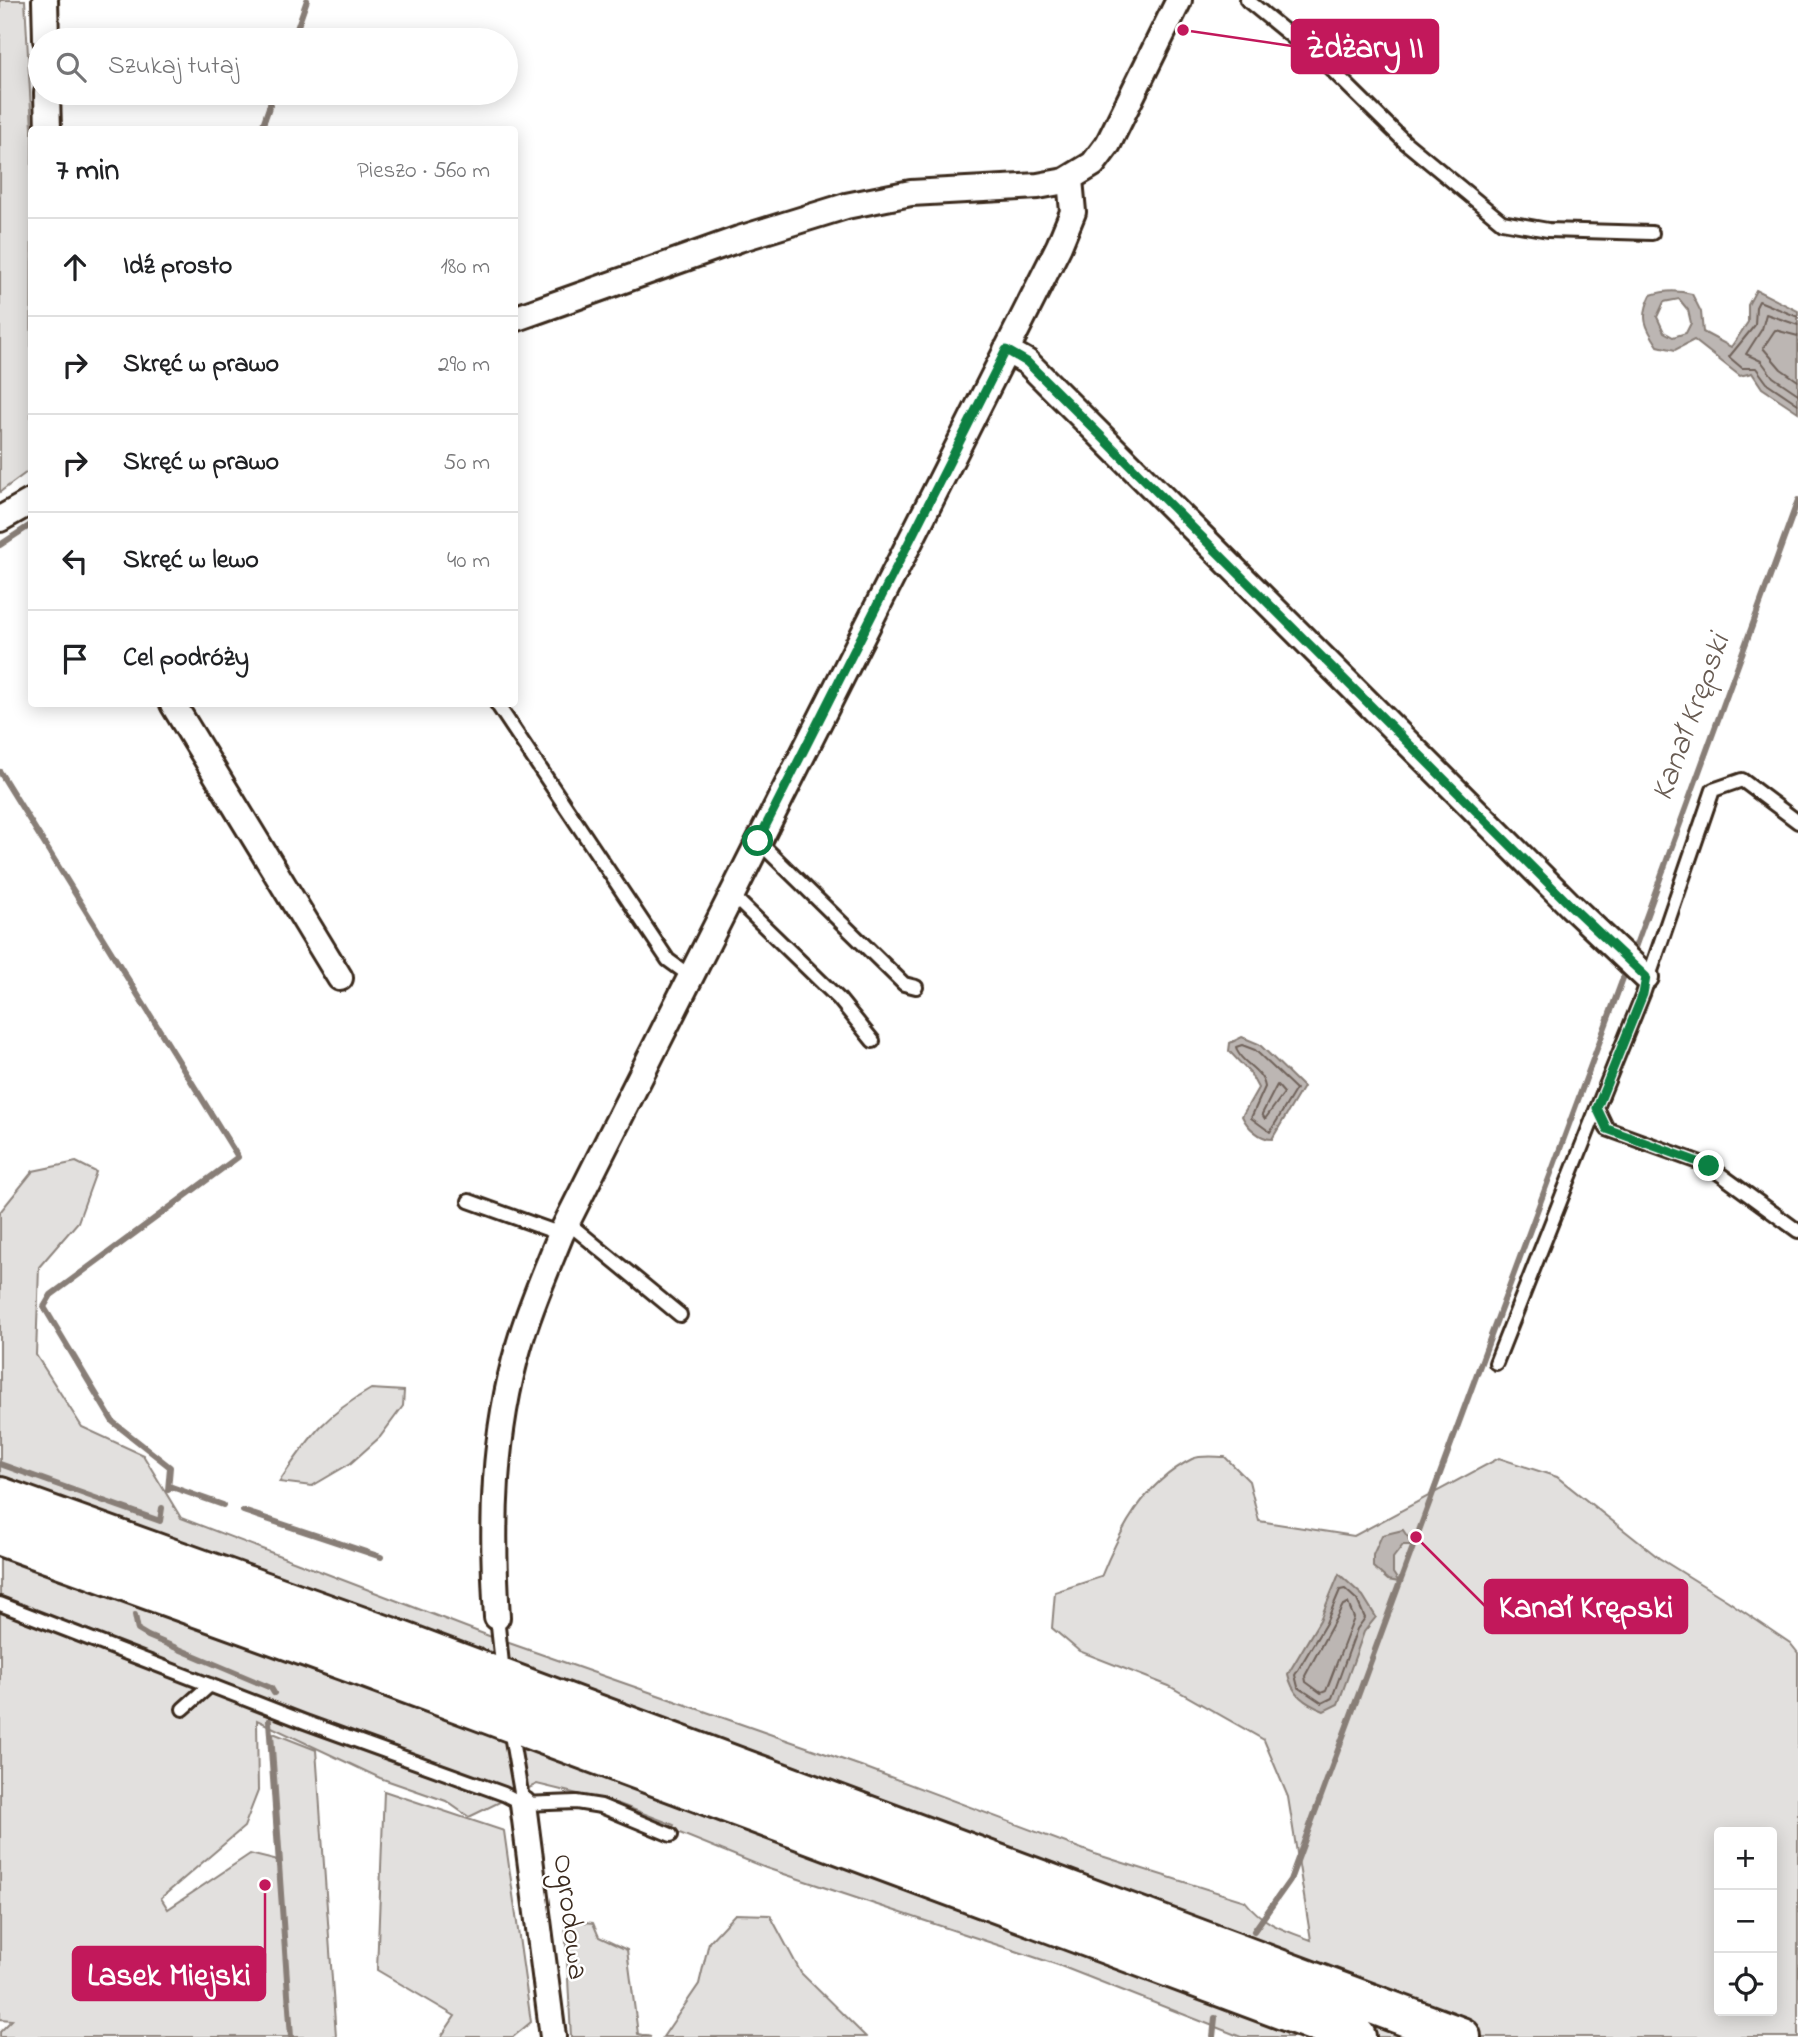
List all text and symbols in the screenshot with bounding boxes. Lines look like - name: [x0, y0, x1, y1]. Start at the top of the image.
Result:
- callout: Żdżary II: [1292, 20, 1438, 73]
- text: Żdżary II: [1306, 26, 1424, 74]
- search box: [28, 28, 518, 105]
- icon: search: [52, 48, 90, 86]
- text: Szukaj tutaj: [108, 48, 239, 86]
- text: 7 min: [56, 150, 119, 194]
- text: Pieszo · 560 m: [357, 155, 490, 188]
- icon: ahead: [56, 248, 94, 286]
- text: Idź prosto: [123, 248, 232, 286]
- text: 180 m: [441, 251, 490, 284]
- icon: right: [56, 346, 94, 384]
- text: Skręć w prawo: [123, 346, 279, 384]
- text: 290 m: [438, 349, 490, 382]
- icon: right: [56, 444, 94, 482]
- text: Skręć w prawo: [123, 444, 279, 482]
- text: 50 m: [443, 447, 490, 480]
- icon: left: [56, 542, 94, 580]
- text: Skręć w lewo: [123, 542, 259, 580]
- text: 40 m: [447, 545, 490, 578]
- water label: Kanał Krępski: [1640, 625, 1745, 808]
- icon: arrive: [56, 640, 94, 678]
- text: Cel podróży: [123, 640, 249, 678]
- route start: [742, 825, 773, 856]
- route end: [1693, 1150, 1724, 1181]
- callout: Kanał Krępski: [1485, 1580, 1687, 1633]
- text: Kanał Krępski: [1499, 1586, 1673, 1633]
- map controls: [1714, 1827, 1777, 2016]
- button: +: [1714, 1827, 1777, 1890]
- street label: Ogrodowa: [539, 1852, 599, 1982]
- button: −: [1714, 1890, 1777, 1953]
- callout: Lasek Miejski: [73, 1947, 265, 2000]
- button: locate: [1714, 1953, 1777, 2016]
- text: Lasek Miejski: [87, 1954, 251, 2001]

